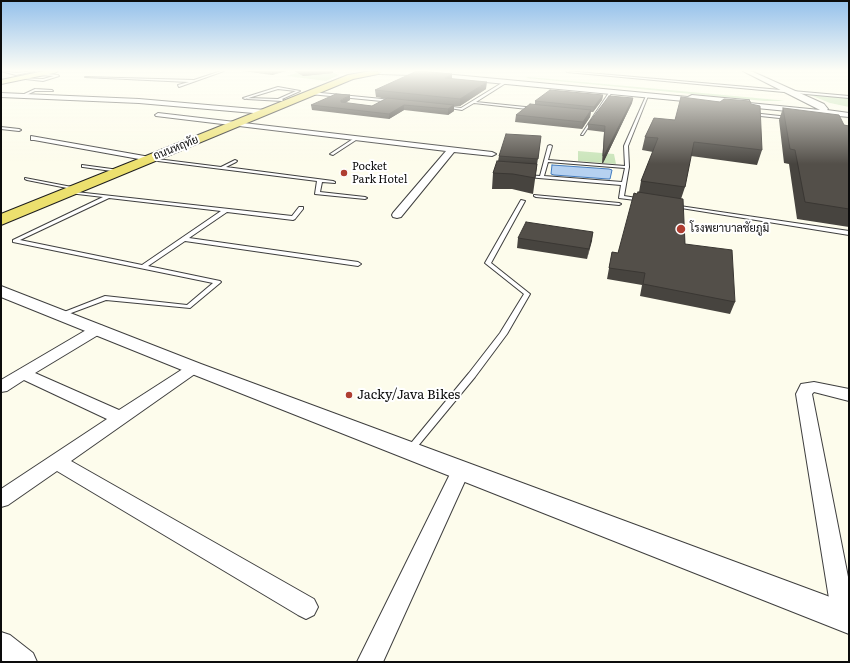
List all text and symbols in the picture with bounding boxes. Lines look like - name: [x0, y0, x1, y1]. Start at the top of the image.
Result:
- street label: ถนนหฤทัย: [152, 133, 200, 163]
- place label: Pocket Park Hotel: [352, 160, 407, 186]
- marker: Pocket Park Hotel: [339, 168, 349, 178]
- place label: โรงพยาบาลชัยภูมิ: [690, 222, 769, 236]
- marker: โรงพยาบาลชัยภูมิ: [675, 223, 687, 235]
- place label: Jacky/Java Bikes: [357, 387, 460, 403]
- marker: Jacky/Java Bikes: [344, 390, 354, 400]

